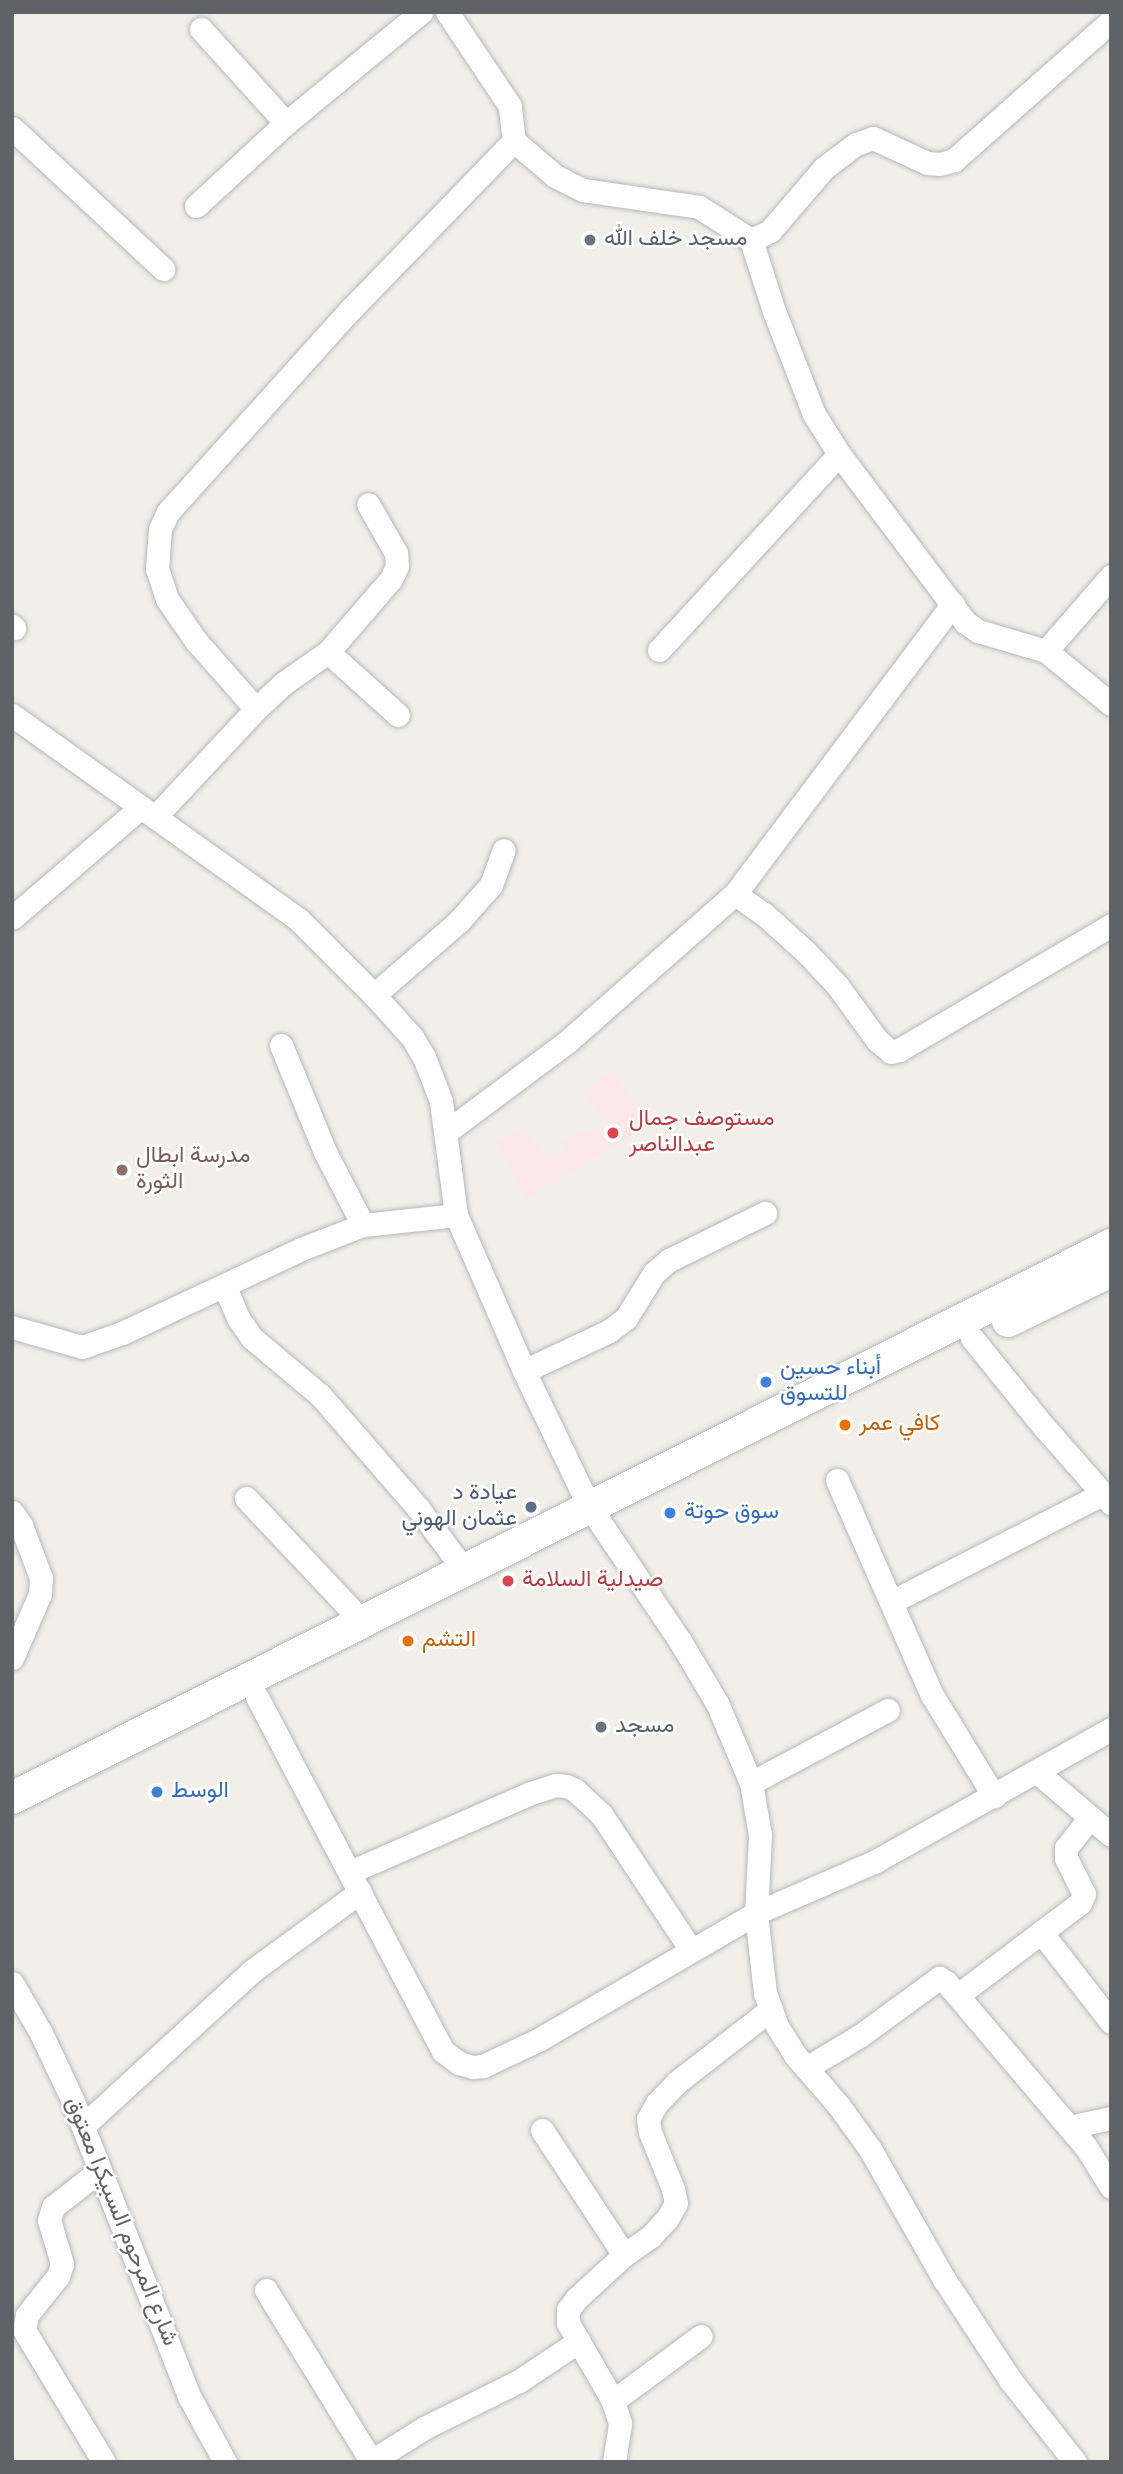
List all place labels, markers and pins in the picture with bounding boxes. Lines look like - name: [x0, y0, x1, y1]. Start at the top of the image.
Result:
- place label: مسجد خلف الله: [604, 226, 747, 254]
- marker: مسجد خلف الله: [582, 232, 598, 248]
- place label: مستوصف جمال عبدالناصر: [629, 1106, 774, 1160]
- marker: مستوصف جمال عبدالناصر: [603, 1123, 623, 1143]
- place label: مدرسة ابطال الثورة: [136, 1143, 250, 1197]
- marker: مدرسة ابطال الثورة: [114, 1162, 130, 1178]
- place label: أبناء حسين للتسوق: [780, 1355, 881, 1409]
- marker: أبناء حسين للتسوق: [758, 1374, 774, 1390]
- place label: كافي عمر: [859, 1411, 940, 1439]
- marker: كافي عمر: [837, 1417, 853, 1433]
- place label: عيادة د عثمان الهوني: [401, 1480, 517, 1534]
- marker: عيادة د عثمان الهوني: [523, 1499, 539, 1515]
- place label: سوق حوتة: [684, 1499, 779, 1527]
- marker: سوق حوتة: [662, 1505, 678, 1521]
- place label: صيدلية السلامة: [522, 1567, 664, 1595]
- marker: صيدلية السلامة: [500, 1573, 516, 1589]
- place label: التشم: [422, 1627, 476, 1655]
- marker: التشم: [400, 1633, 416, 1649]
- place label: مسجد: [615, 1713, 675, 1741]
- marker: مسجد: [593, 1719, 609, 1735]
- place label: الوسط: [171, 1778, 229, 1806]
- marker: الوسط: [149, 1784, 165, 1800]

